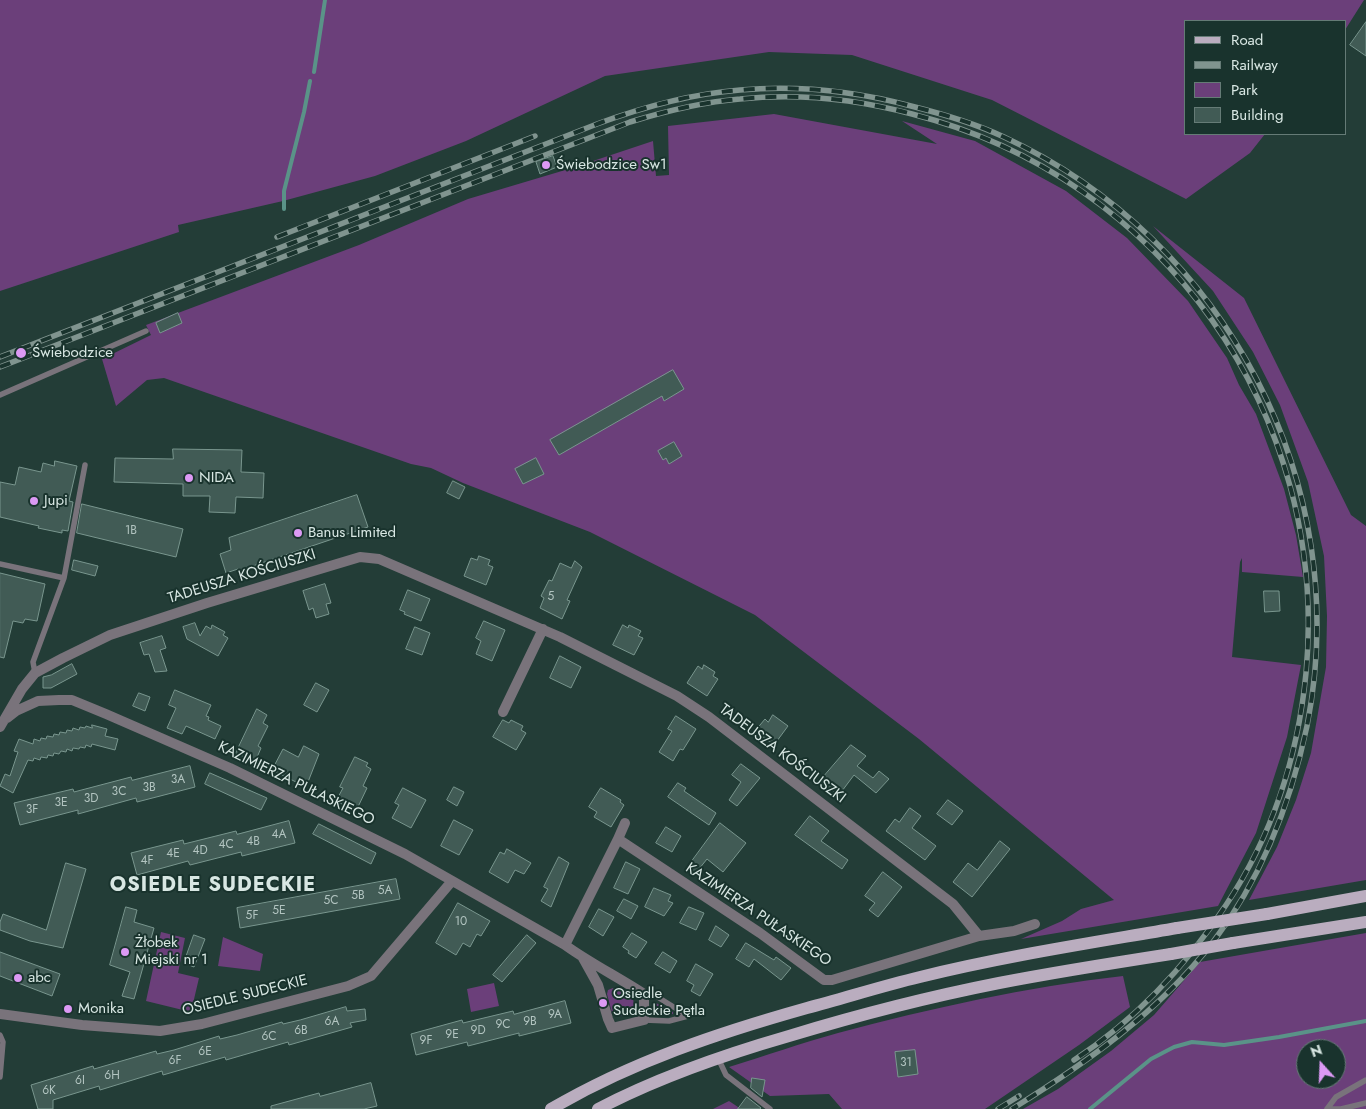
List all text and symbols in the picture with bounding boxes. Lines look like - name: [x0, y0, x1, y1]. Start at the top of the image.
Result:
- legend: [1184, 20, 1346, 135]
- text: Road: [1231, 29, 1263, 51]
- text: Railway: [1231, 54, 1278, 76]
- text: Park: [1231, 79, 1258, 101]
- text: Building: [1231, 104, 1283, 126]
- place label: Świebodzice Sw1: [556, 156, 667, 174]
- marker: Świebodzice Sw1: [540, 159, 552, 171]
- place label: Świebodzice: [32, 344, 113, 362]
- marker: Świebodzice: [14, 346, 28, 360]
- place label: NIDA: [199, 469, 234, 487]
- marker: NIDA: [183, 472, 195, 484]
- place label: Jupi: [44, 492, 68, 510]
- marker: Jupi: [28, 495, 40, 507]
- house number: 1B: [125, 524, 137, 538]
- place label: Banus Limited: [308, 524, 396, 542]
- marker: Banus Limited: [292, 527, 304, 539]
- street label: TADEUSZA KOŚCIUSZKI: [166, 546, 318, 608]
- house number: 5: [548, 590, 554, 604]
- street label: TADEUSZA KOŚCIUSZKI: [715, 701, 849, 807]
- street label: KAZIMIERZA PUŁASKIEGO: [215, 738, 377, 830]
- house number: 3A: [171, 773, 185, 787]
- house number: 3B: [142, 781, 156, 795]
- house number: 3C: [112, 785, 126, 799]
- house number: 3D: [84, 792, 98, 806]
- house number: 3E: [54, 796, 68, 810]
- house number: 3F: [26, 803, 38, 817]
- house number: 4A: [272, 828, 286, 842]
- house number: 4B: [246, 835, 260, 849]
- house number: 4C: [218, 838, 234, 852]
- house number: 4D: [192, 844, 208, 858]
- house number: 4E: [166, 847, 180, 861]
- house number: 4F: [141, 854, 153, 868]
- street label: KAZIMIERZA PUŁASKIEGO: [682, 859, 834, 971]
- district label: OSIEDLE SUDECKIE: [108, 874, 318, 898]
- house number: 5A: [378, 884, 392, 898]
- house number: 5B: [351, 889, 365, 903]
- house number: 5C: [324, 894, 338, 908]
- house number: 5E: [272, 904, 286, 918]
- house number: 5F: [246, 909, 258, 923]
- house number: 10: [455, 915, 467, 929]
- place label: Żłobek Miejski nr 1: [135, 934, 208, 969]
- marker: Żłobek Miejski nr 1: [119, 946, 131, 958]
- place label: abc: [28, 969, 51, 987]
- marker: abc: [12, 972, 24, 984]
- street label: OSIEDLE SUDECKIE: [181, 972, 309, 1020]
- place label: Osiedle Sudeckie Pętla: [613, 985, 705, 1020]
- marker: Osiedle Sudeckie Pętla: [597, 997, 609, 1009]
- place label: Monika: [78, 1000, 124, 1018]
- marker: Monika: [62, 1003, 74, 1015]
- house number: 9A: [548, 1008, 562, 1022]
- house number: 6A: [325, 1015, 339, 1029]
- house number: 9B: [523, 1015, 537, 1029]
- house number: 9C: [495, 1018, 511, 1032]
- house number: 6B: [294, 1024, 308, 1038]
- house number: 9D: [470, 1024, 486, 1038]
- house number: 9E: [445, 1028, 459, 1042]
- house number: 6C: [261, 1030, 277, 1044]
- house number: 9F: [420, 1034, 432, 1048]
- north arrow: [1296, 1039, 1346, 1089]
- text: N: [1308, 1040, 1325, 1062]
- house number: 6E: [198, 1045, 212, 1059]
- house number: 6F: [169, 1054, 181, 1068]
- house number: 31: [900, 1056, 912, 1070]
- house number: 6H: [104, 1069, 120, 1083]
- house number: 6I: [75, 1074, 85, 1088]
- house number: 6K: [42, 1084, 56, 1098]

